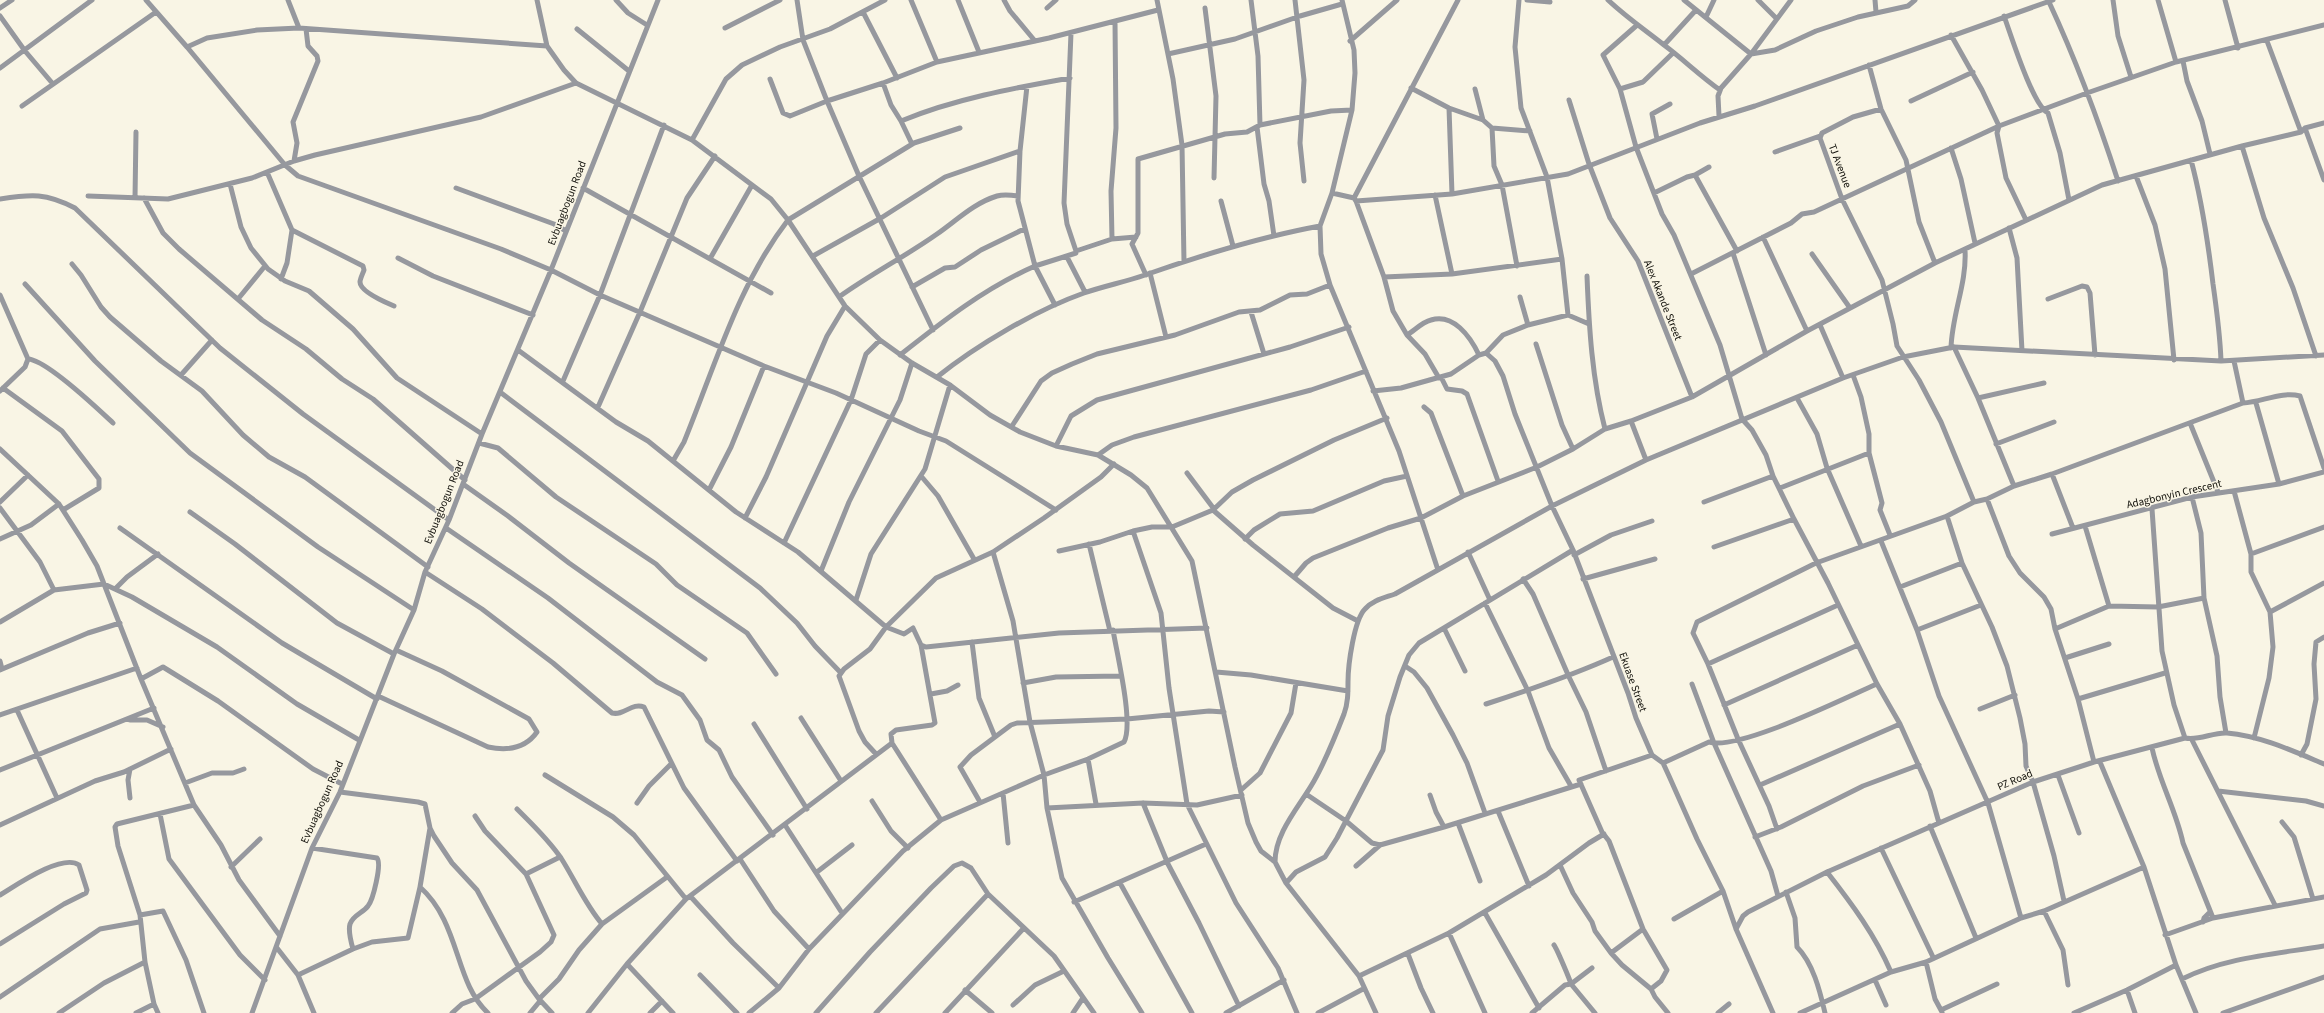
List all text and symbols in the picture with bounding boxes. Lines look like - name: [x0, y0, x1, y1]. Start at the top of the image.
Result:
- street label: TJ Avenue: [1825, 142, 1855, 191]
- street label: Evbuagbogun Road: [544, 159, 590, 247]
- street label: Alex Akande Street: [1640, 258, 1686, 343]
- street label: Evbuagbogun Road: [420, 458, 468, 546]
- street label: Adagbonyin Crescent: [2125, 476, 2223, 512]
- street label: Ekuase Street: [1615, 650, 1651, 714]
- street label: Evbuagbogun Road: [297, 758, 347, 846]
- street label: PZ Road: [1995, 766, 2035, 794]

